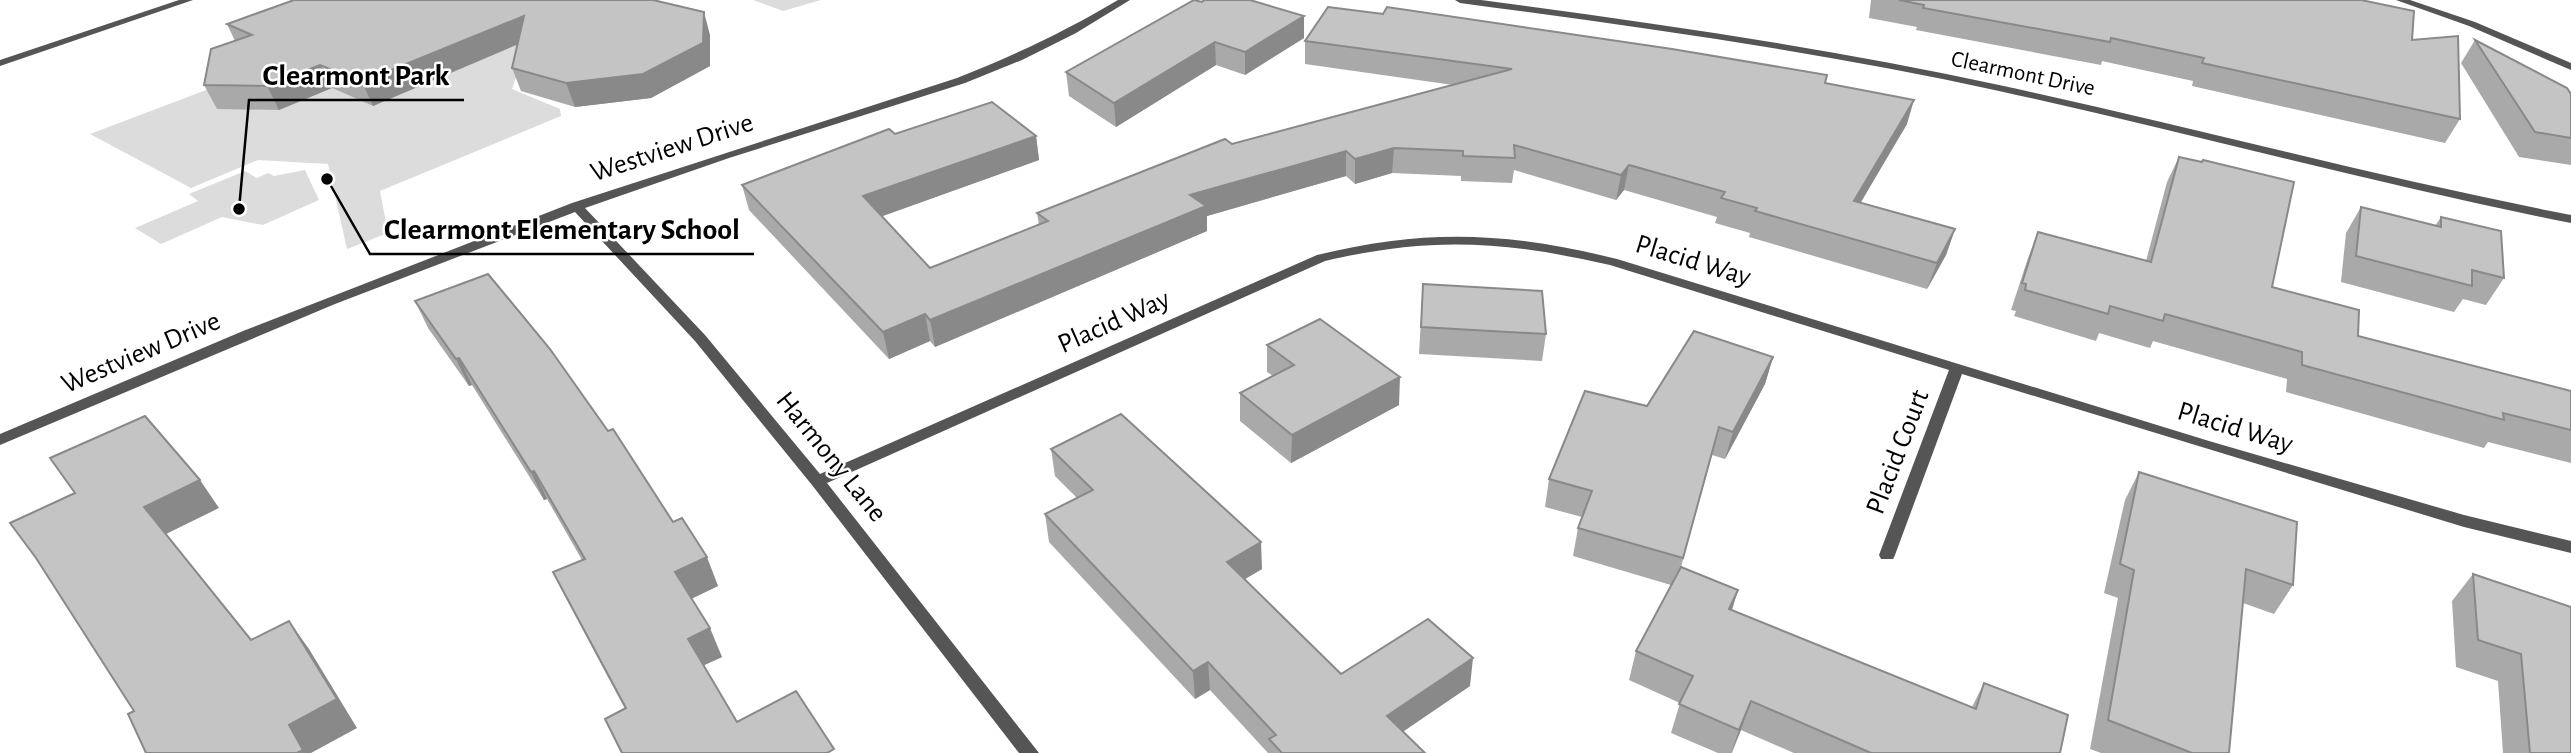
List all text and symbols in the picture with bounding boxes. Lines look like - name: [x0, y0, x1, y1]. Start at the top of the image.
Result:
- street label: Clearmont Drive: [1949, 48, 2097, 100]
- callout: Clearmont Park: [249, 49, 464, 100]
- text: Clearmont Park: [263, 61, 450, 91]
- street label: Westview Drive: [587, 109, 757, 187]
- callout: Clearmont Elementary School: [370, 203, 754, 254]
- text: Clearmont Elementary School: [384, 215, 740, 245]
- street label: Placid Way: [1632, 230, 1754, 292]
- street label: Placid Way: [1054, 285, 1174, 359]
- street label: Westview Drive: [58, 307, 224, 399]
- street label: Placid Court: [1861, 386, 1935, 518]
- street label: Harmony Lane: [770, 387, 892, 527]
- street label: Placid Way: [2174, 397, 2296, 459]

